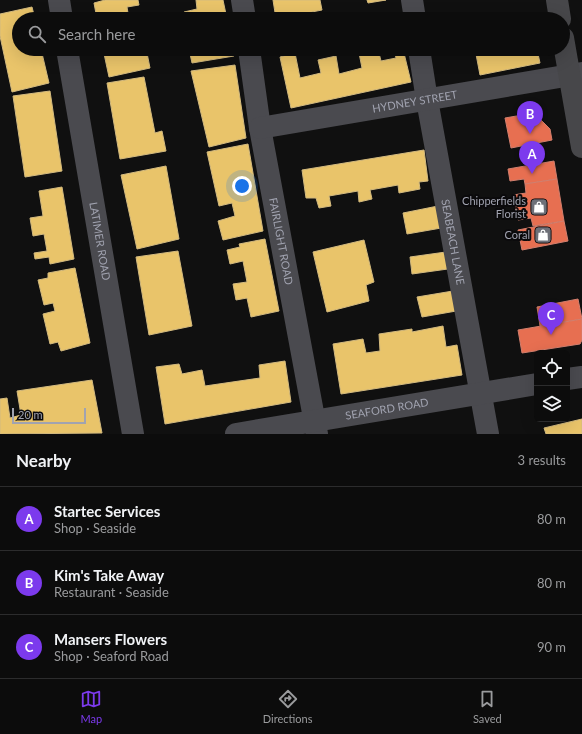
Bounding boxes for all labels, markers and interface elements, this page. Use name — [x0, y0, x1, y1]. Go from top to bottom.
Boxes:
search box — [12, 12, 570, 56]
icon: search — [26, 23, 48, 45]
text: Search here — [58, 25, 135, 43]
street label: HYDNEY STREET — [371, 87, 459, 115]
pin: B — [517, 101, 543, 134]
pin: A — [519, 141, 545, 174]
your location — [232, 176, 252, 196]
place label: Chipperfields Florist — [462, 194, 526, 220]
street label: FAIRLIGHT ROAD — [267, 196, 296, 286]
shop icon: Chipperfields Florist — [529, 197, 549, 217]
street label: SEABEACH LANE — [439, 198, 468, 286]
street label: LATIMER ROAD — [87, 201, 114, 281]
shop icon: Coral — [533, 225, 553, 245]
place label: Coral — [505, 228, 530, 241]
pin: C — [538, 302, 564, 335]
map controls — [534, 350, 570, 422]
button: locate — [534, 350, 570, 386]
button: layers — [534, 386, 570, 422]
street label: SEAFORD ROAD — [344, 395, 429, 422]
scale bar — [12, 406, 86, 425]
text: 20 m — [18, 408, 43, 421]
text: Nearby — [16, 450, 71, 471]
text: 3 results — [518, 452, 566, 468]
text: Startec Services — [54, 502, 160, 520]
text: A — [24, 511, 34, 527]
text: 80 m — [537, 511, 566, 527]
text: Shop · Seaside — [54, 520, 136, 536]
text: Kim's Take Away — [54, 566, 164, 584]
text: B — [25, 575, 33, 591]
text: 80 m — [537, 575, 566, 591]
text: Restaurant · Seaside — [54, 584, 169, 600]
text: Mansers Flowers — [54, 630, 167, 648]
text: C — [25, 639, 33, 655]
text: 90 m — [537, 639, 566, 655]
text: Shop · Seaford Road — [54, 648, 169, 664]
tab: Map — [80, 688, 102, 725]
tab: Directions — [263, 688, 312, 725]
tab: Saved — [473, 688, 502, 725]

